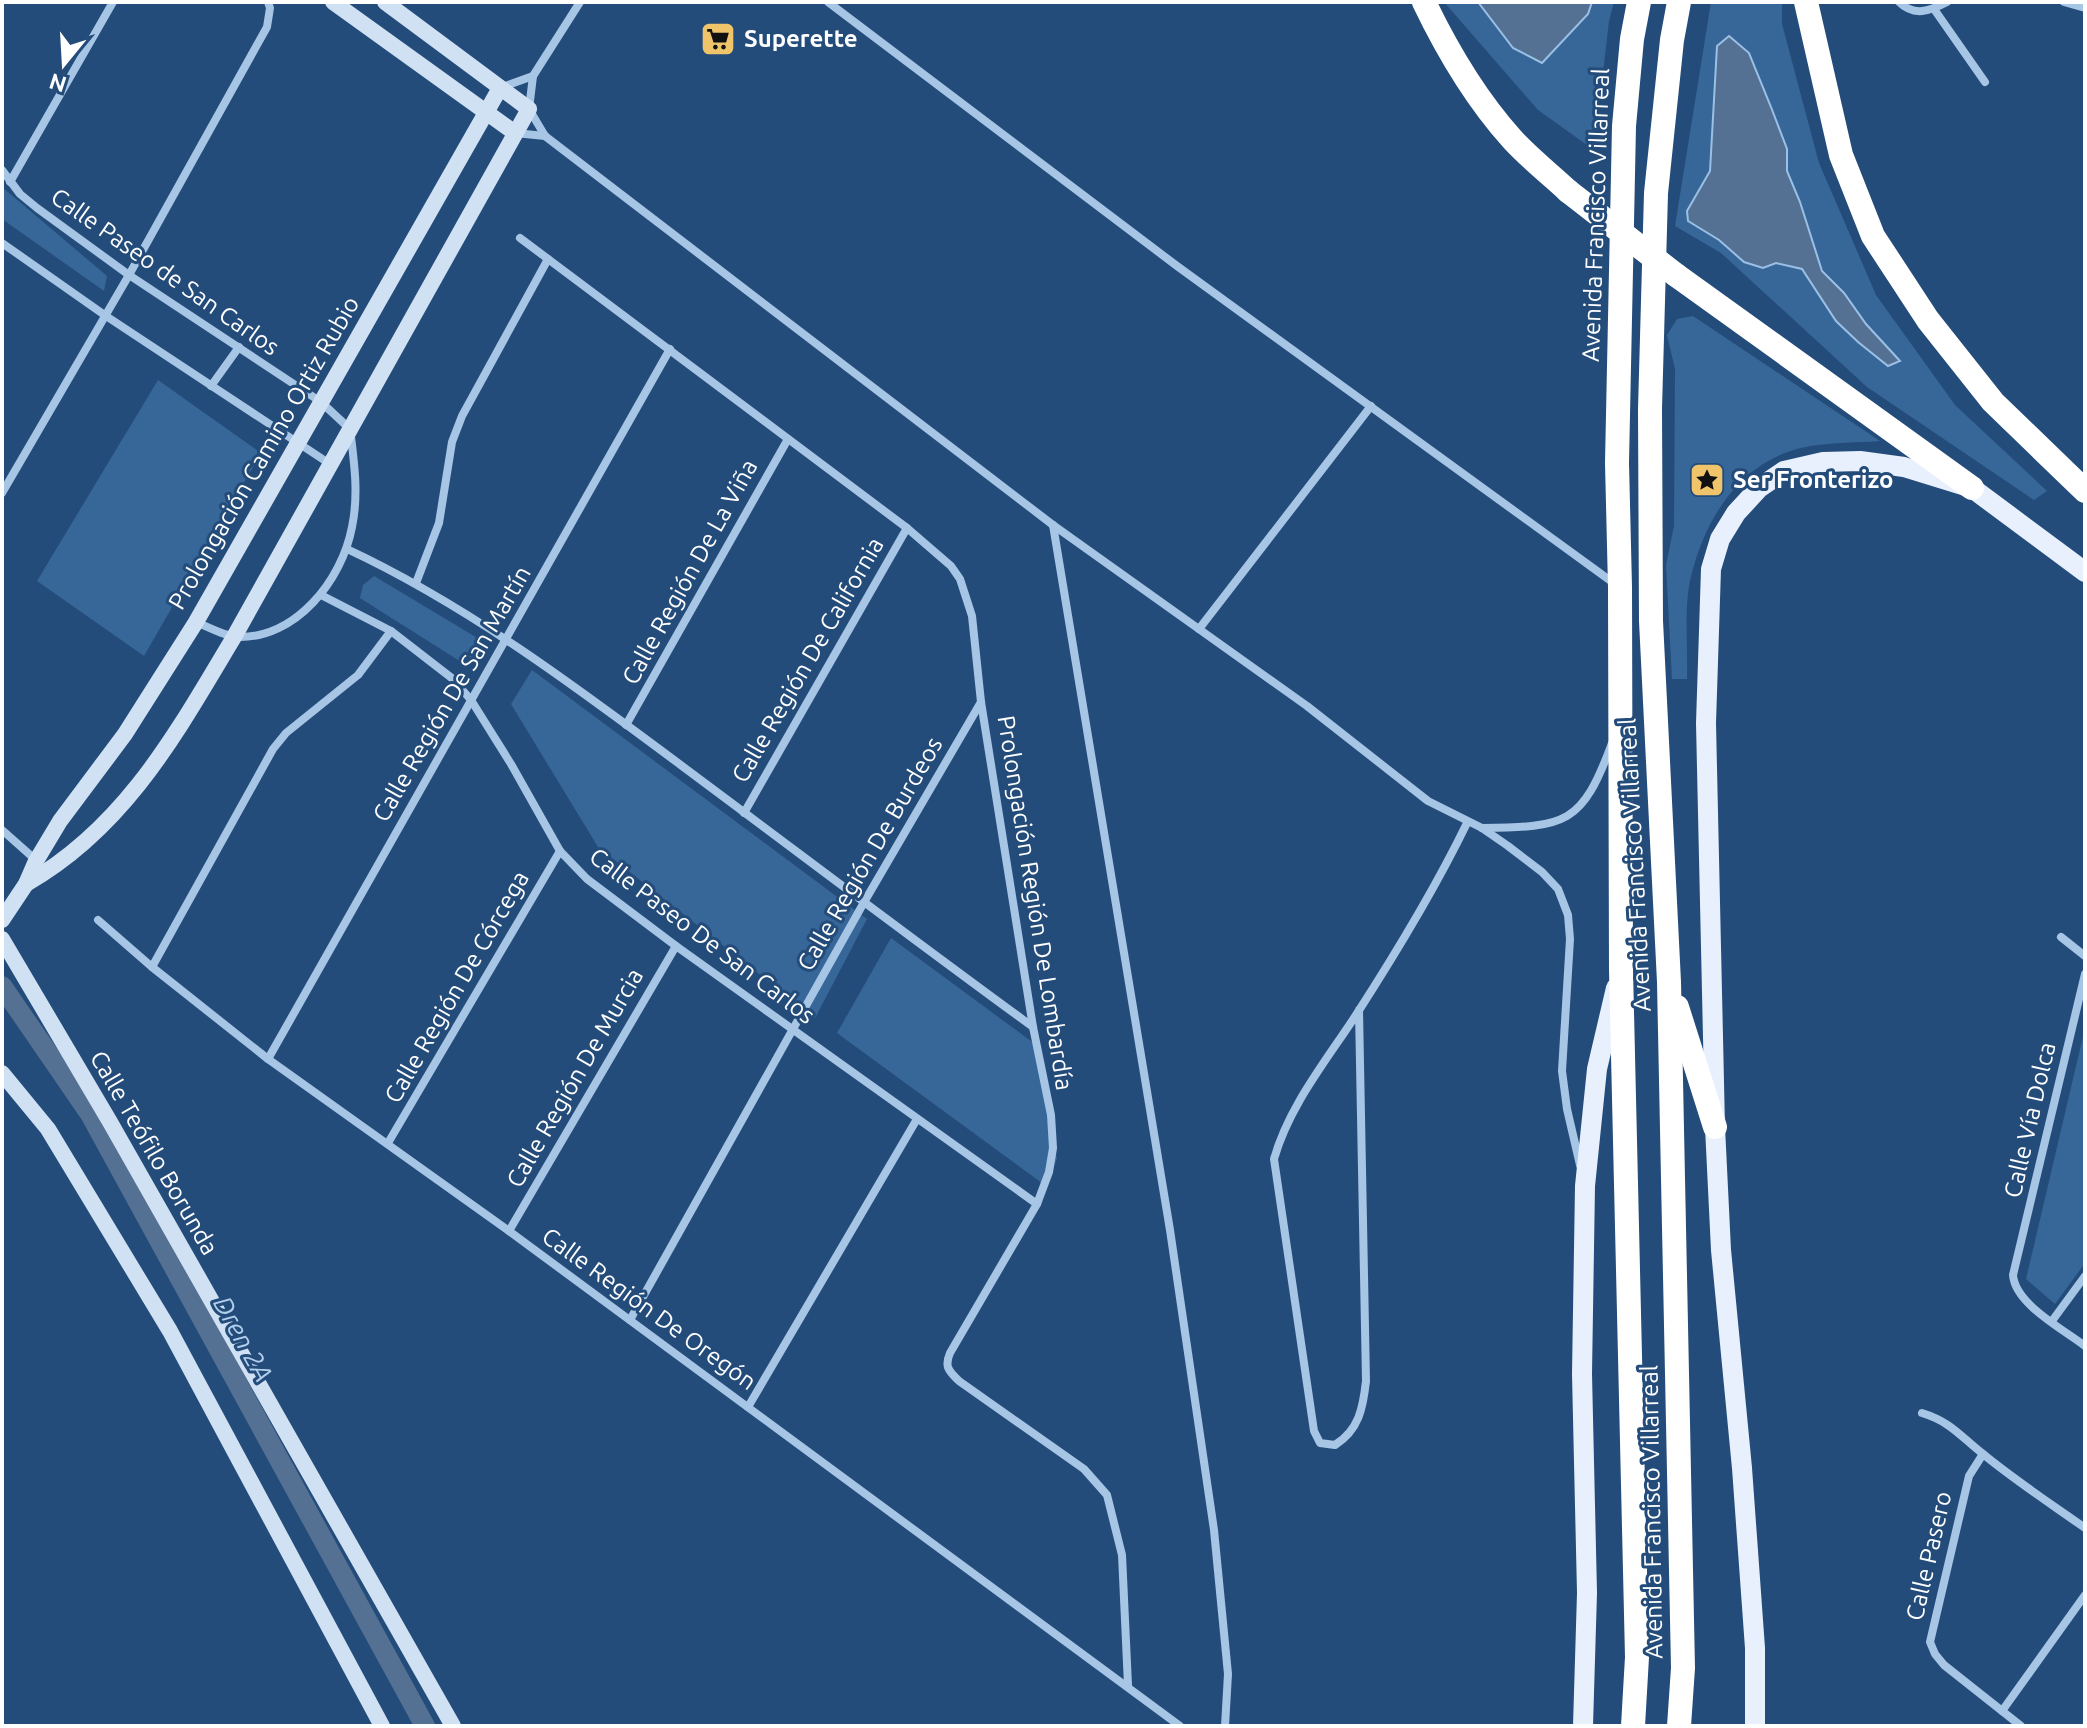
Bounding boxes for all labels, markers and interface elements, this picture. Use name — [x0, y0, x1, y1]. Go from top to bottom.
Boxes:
supermarket icon: Superette — [699, 20, 737, 58]
north arrow — [24, 24, 104, 104]
place label: Superette — [744, 25, 858, 52]
street label: Avenida Francisco Villarreal — [1577, 68, 1614, 362]
text: N — [46, 69, 69, 98]
street label: Calle Paseo de San Carlos — [46, 183, 284, 361]
street label: Prolongación Camino Ortiz Rubio — [163, 291, 364, 614]
street label: Calle Región De La Viña — [616, 455, 763, 689]
place icon: Ser Fronterizo — [1688, 461, 1726, 499]
place label: Ser Fronterizo — [1733, 466, 1893, 493]
street label: Calle Región De California — [726, 532, 889, 787]
street label: Calle Región De San Martín — [367, 561, 536, 826]
street label: Prolongación Región De Lombardía — [992, 714, 1078, 1092]
street label: Avenida Francisco Villarreal — [1613, 718, 1656, 1012]
street label: Calle Región De Burdeos — [792, 732, 947, 975]
street label: Calle Paseo De San Carlos — [584, 842, 820, 1029]
street label: Calle Región De Córcega — [379, 866, 534, 1108]
street label: Calle Región De Murcia — [501, 964, 648, 1192]
street label: Calle Vía Dolca — [1999, 1040, 2061, 1200]
street label: Calle Teófilo Borunda — [85, 1046, 224, 1259]
street label: Calle Región De Oregón — [537, 1222, 761, 1395]
water label: Dren 2A — [208, 1291, 279, 1387]
street label: Avenida Francisco Villarreal — [1635, 1365, 1668, 1659]
street label: Calle Pasero — [1901, 1489, 1956, 1623]

